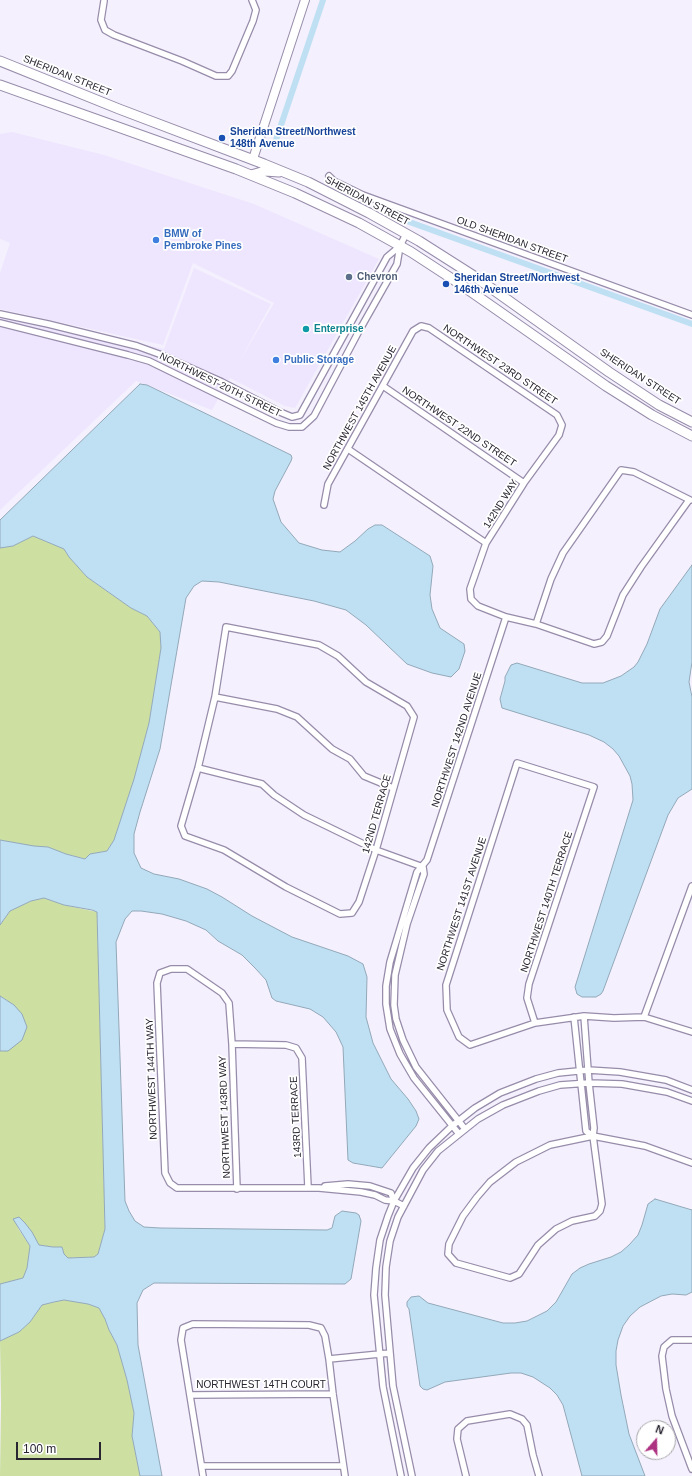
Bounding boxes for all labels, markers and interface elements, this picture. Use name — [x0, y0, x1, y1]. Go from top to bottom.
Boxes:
street label: SHERIDAN STREET — [21, 53, 113, 99]
place label: Sheridan Street/Northwest 148th Avenue — [230, 126, 356, 150]
marker: Sheridan Street/Northwest 148th Avenue — [217, 133, 227, 143]
street label: SHERIDAN STREET — [323, 174, 411, 228]
street label: OLD SHERIDAN STREET — [455, 214, 569, 266]
place label: BMW of Pembroke Pines — [164, 228, 242, 252]
marker: BMW of Pembroke Pines — [151, 235, 161, 245]
place label: Chevron — [357, 271, 398, 283]
marker: Chevron — [344, 272, 354, 282]
place label: Sheridan Street/Northwest 146th Avenue — [454, 272, 580, 296]
marker: Sheridan Street/Northwest 146th Avenue — [441, 279, 451, 289]
street label: NORTHWEST 23RD STREET — [441, 322, 559, 408]
place label: Enterprise — [314, 323, 363, 335]
marker: Enterprise — [301, 324, 311, 334]
street label: NORTHWEST 145TH AVENUE — [321, 344, 399, 472]
street label: SHERIDAN STREET — [597, 346, 683, 408]
street label: NORTHWEST 20TH STREET — [157, 350, 283, 420]
place label: Public Storage — [284, 354, 354, 366]
marker: Public Storage — [271, 355, 281, 365]
street label: NORTHWEST 22ND STREET — [400, 384, 518, 470]
street label: 142ND WAY — [481, 477, 521, 531]
street label: NORTHWEST 142ND AVENUE — [429, 671, 485, 809]
street label: 142ND TERRACE — [360, 773, 394, 855]
street label: NORTHWEST 140TH TERRACE — [518, 830, 576, 974]
street label: NORTHWEST 141ST AVENUE — [435, 836, 489, 972]
street label: NORTHWEST 144TH WAY — [144, 1018, 160, 1140]
street label: NORTHWEST 143RD WAY — [217, 1056, 233, 1178]
street label: 143RD TERRACE — [288, 1076, 304, 1158]
street label: NORTHWEST 14TH COURT — [196, 1379, 326, 1391]
north arrow — [636, 1420, 676, 1460]
text: N — [654, 1423, 666, 1437]
scale bar — [18, 1434, 103, 1460]
text: 100 m — [23, 1442, 56, 1456]

